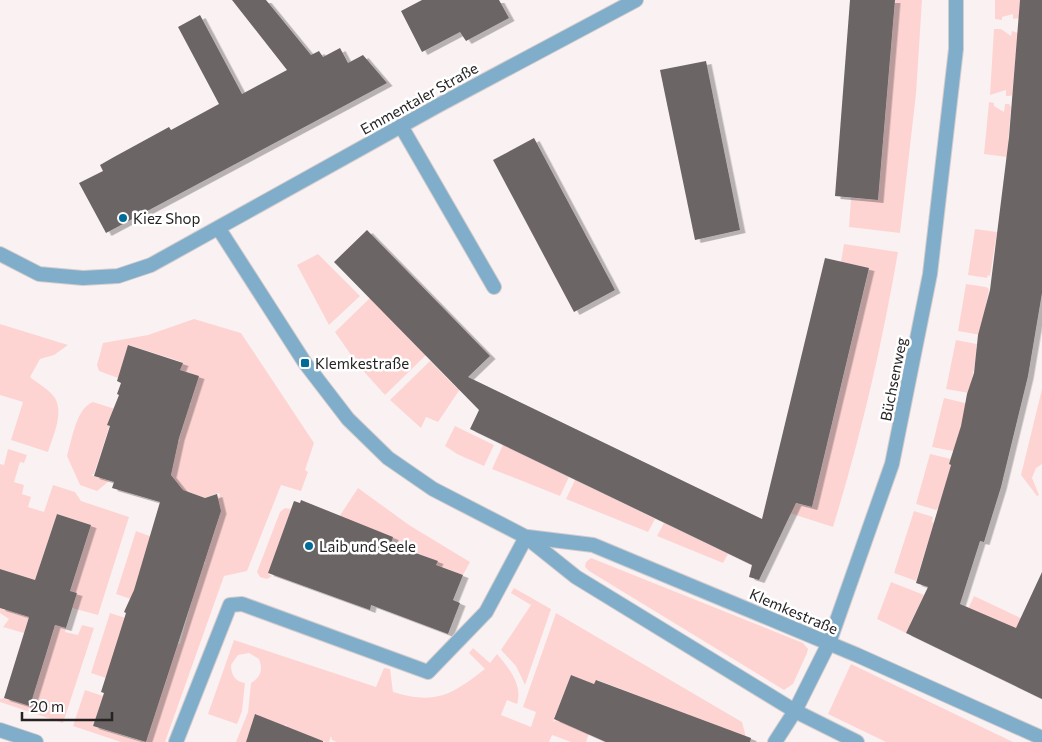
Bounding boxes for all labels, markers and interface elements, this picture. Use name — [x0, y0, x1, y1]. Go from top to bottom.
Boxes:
street label: Emmentaler Straße — [357, 58, 481, 138]
place label: Kiez Shop — [133, 209, 201, 227]
marker: Kiez Shop — [117, 212, 129, 224]
street label: Büchsenweg — [876, 336, 910, 422]
place label: Klemkestraße — [315, 354, 409, 372]
marker: Klemkestraße — [299, 357, 311, 369]
place label: Laib und Seele — [319, 537, 416, 555]
marker: Laib und Seele — [303, 540, 315, 552]
street label: Klemkestraße — [747, 584, 841, 638]
scale bar — [22, 690, 112, 722]
text: 20 m — [30, 697, 64, 715]

